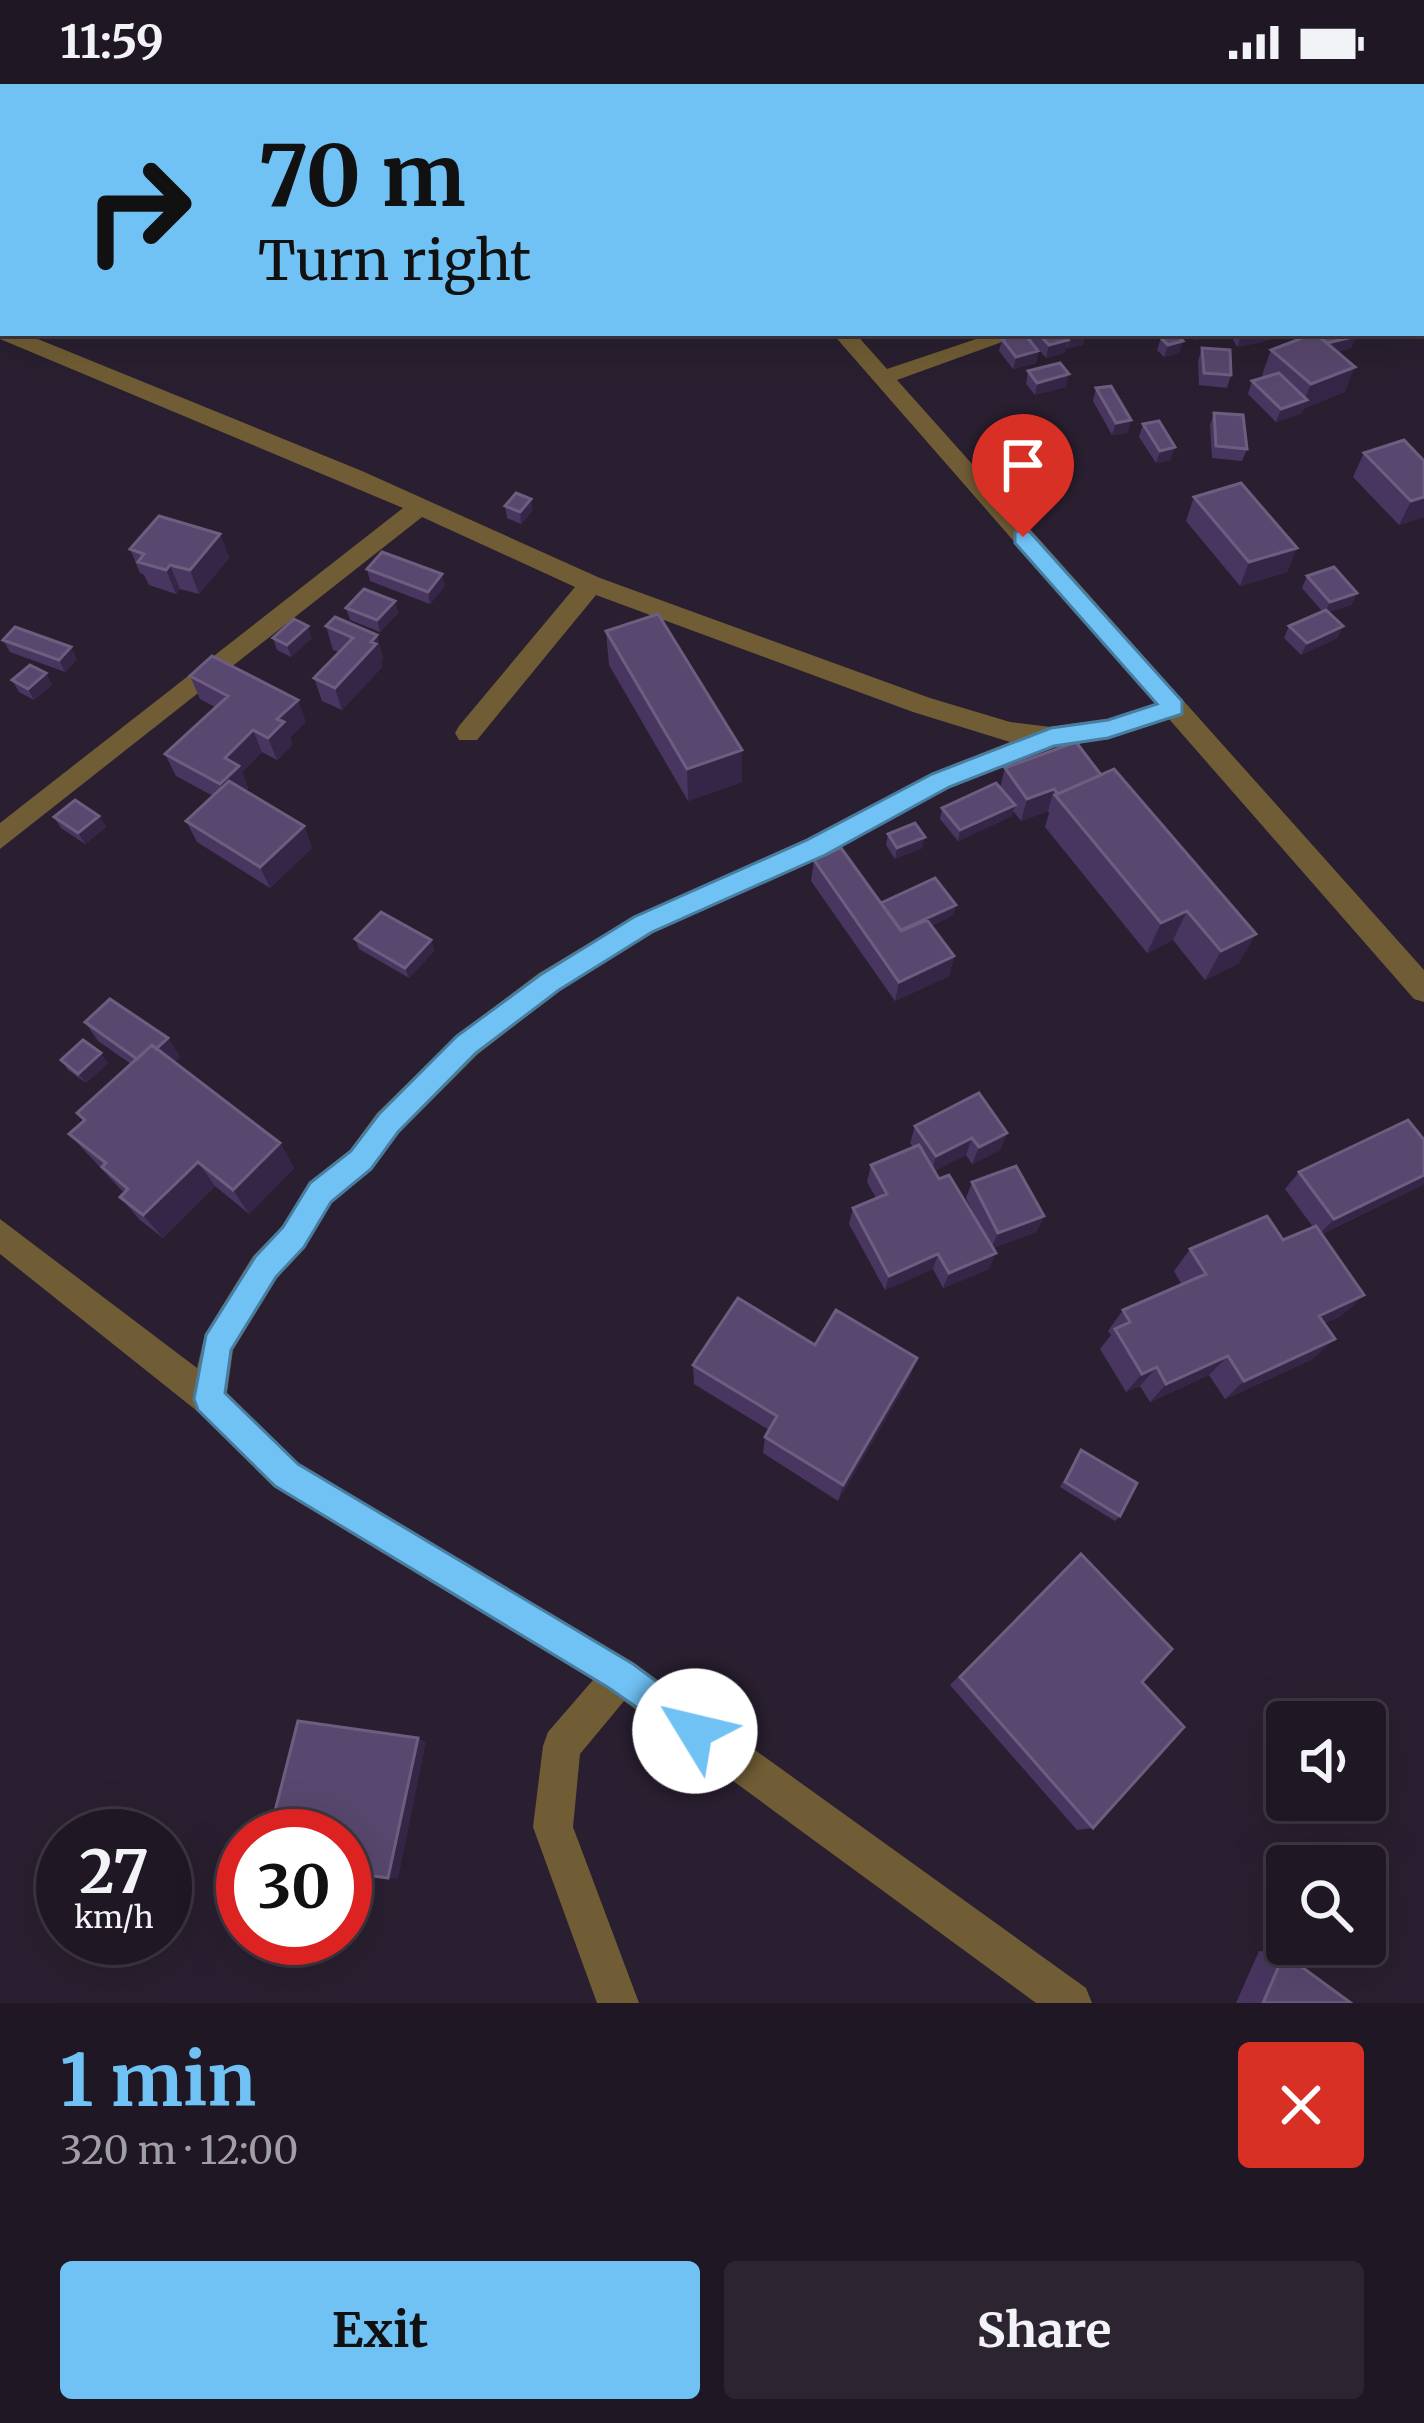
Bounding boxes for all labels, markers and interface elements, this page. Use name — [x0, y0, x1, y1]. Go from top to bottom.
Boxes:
text: 11:59 — [60, 14, 164, 70]
text: 70 m — [258, 123, 466, 229]
icon: right — [60, 132, 216, 288]
text: Turn right — [258, 227, 531, 295]
pin — [972, 414, 1074, 537]
icon: arrive — [990, 432, 1056, 498]
position arrow — [632, 1668, 758, 1794]
map controls — [1266, 1701, 1386, 1965]
button: sound — [1266, 1701, 1386, 1821]
speed limit sign: 30 — [216, 1809, 372, 1965]
text: 27 — [79, 1834, 149, 1909]
button: search — [1266, 1845, 1386, 1965]
text: km/h — [74, 1898, 154, 1936]
text: 1 min — [60, 2035, 256, 2126]
button: close — [1238, 2042, 1364, 2168]
text: 320 m · 12:00 — [60, 2126, 299, 2175]
button: Exit — [60, 2261, 700, 2399]
button: Share — [724, 2261, 1364, 2399]

